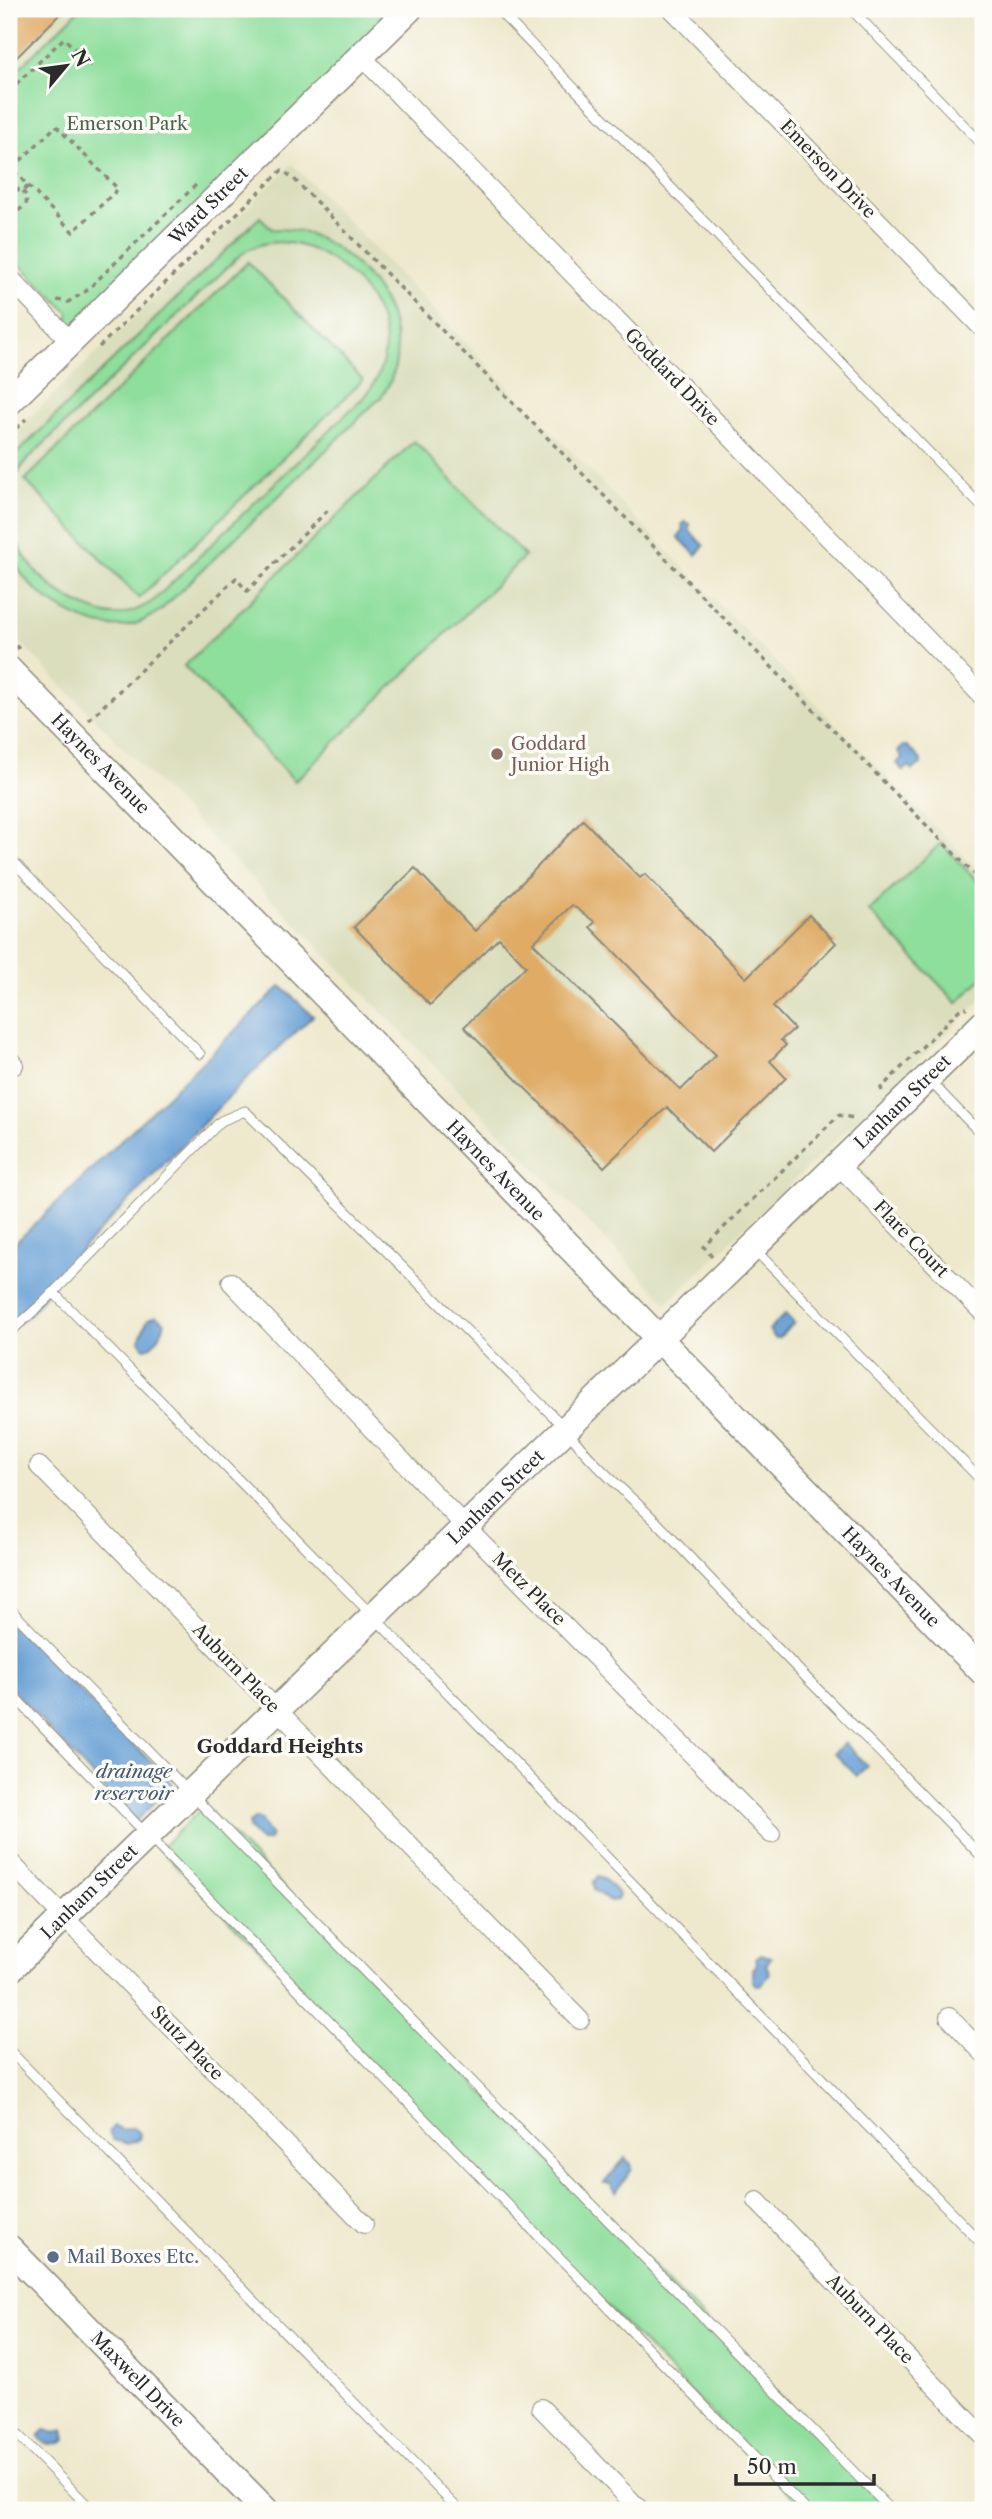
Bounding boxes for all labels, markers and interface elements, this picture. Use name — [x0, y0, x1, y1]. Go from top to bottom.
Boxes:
north arrow — [32, 32, 102, 102]
text: N — [66, 45, 94, 71]
park label: Emerson Park — [67, 113, 189, 135]
street label: Emerson Drive — [775, 115, 881, 223]
street label: Ward Street — [164, 162, 253, 250]
street label: Goddard Drive — [620, 324, 724, 430]
street label: Haynes Avenue — [47, 709, 154, 819]
place label: Goddard Junior High — [508, 733, 610, 776]
marker: Goddard Junior High — [489, 746, 505, 762]
street label: Lanham Street — [850, 1050, 956, 1154]
street label: Haynes Avenue — [442, 1116, 549, 1225]
street label: Flare Court — [869, 1196, 954, 1283]
street label: Lanham Street — [443, 1445, 549, 1549]
street label: Haynes Avenue — [837, 1522, 945, 1632]
street label: Metz Place — [488, 1548, 570, 1630]
street label: Auburn Place — [187, 1618, 284, 1717]
district label: Goddard Heights — [197, 1735, 363, 1758]
water label: drainage reservoir — [94, 1760, 174, 1805]
street label: Lanham Street — [36, 1840, 143, 1944]
street label: Stutz Place — [146, 2001, 228, 2085]
place label: Mail Boxes Etc. — [67, 2246, 199, 2268]
marker: Mail Boxes Etc. — [45, 2249, 61, 2265]
street label: Auburn Place — [821, 2269, 918, 2368]
street label: Maxwell Drive — [86, 2327, 189, 2432]
scale bar — [736, 2442, 875, 2486]
text: 50 m — [747, 2454, 797, 2479]

